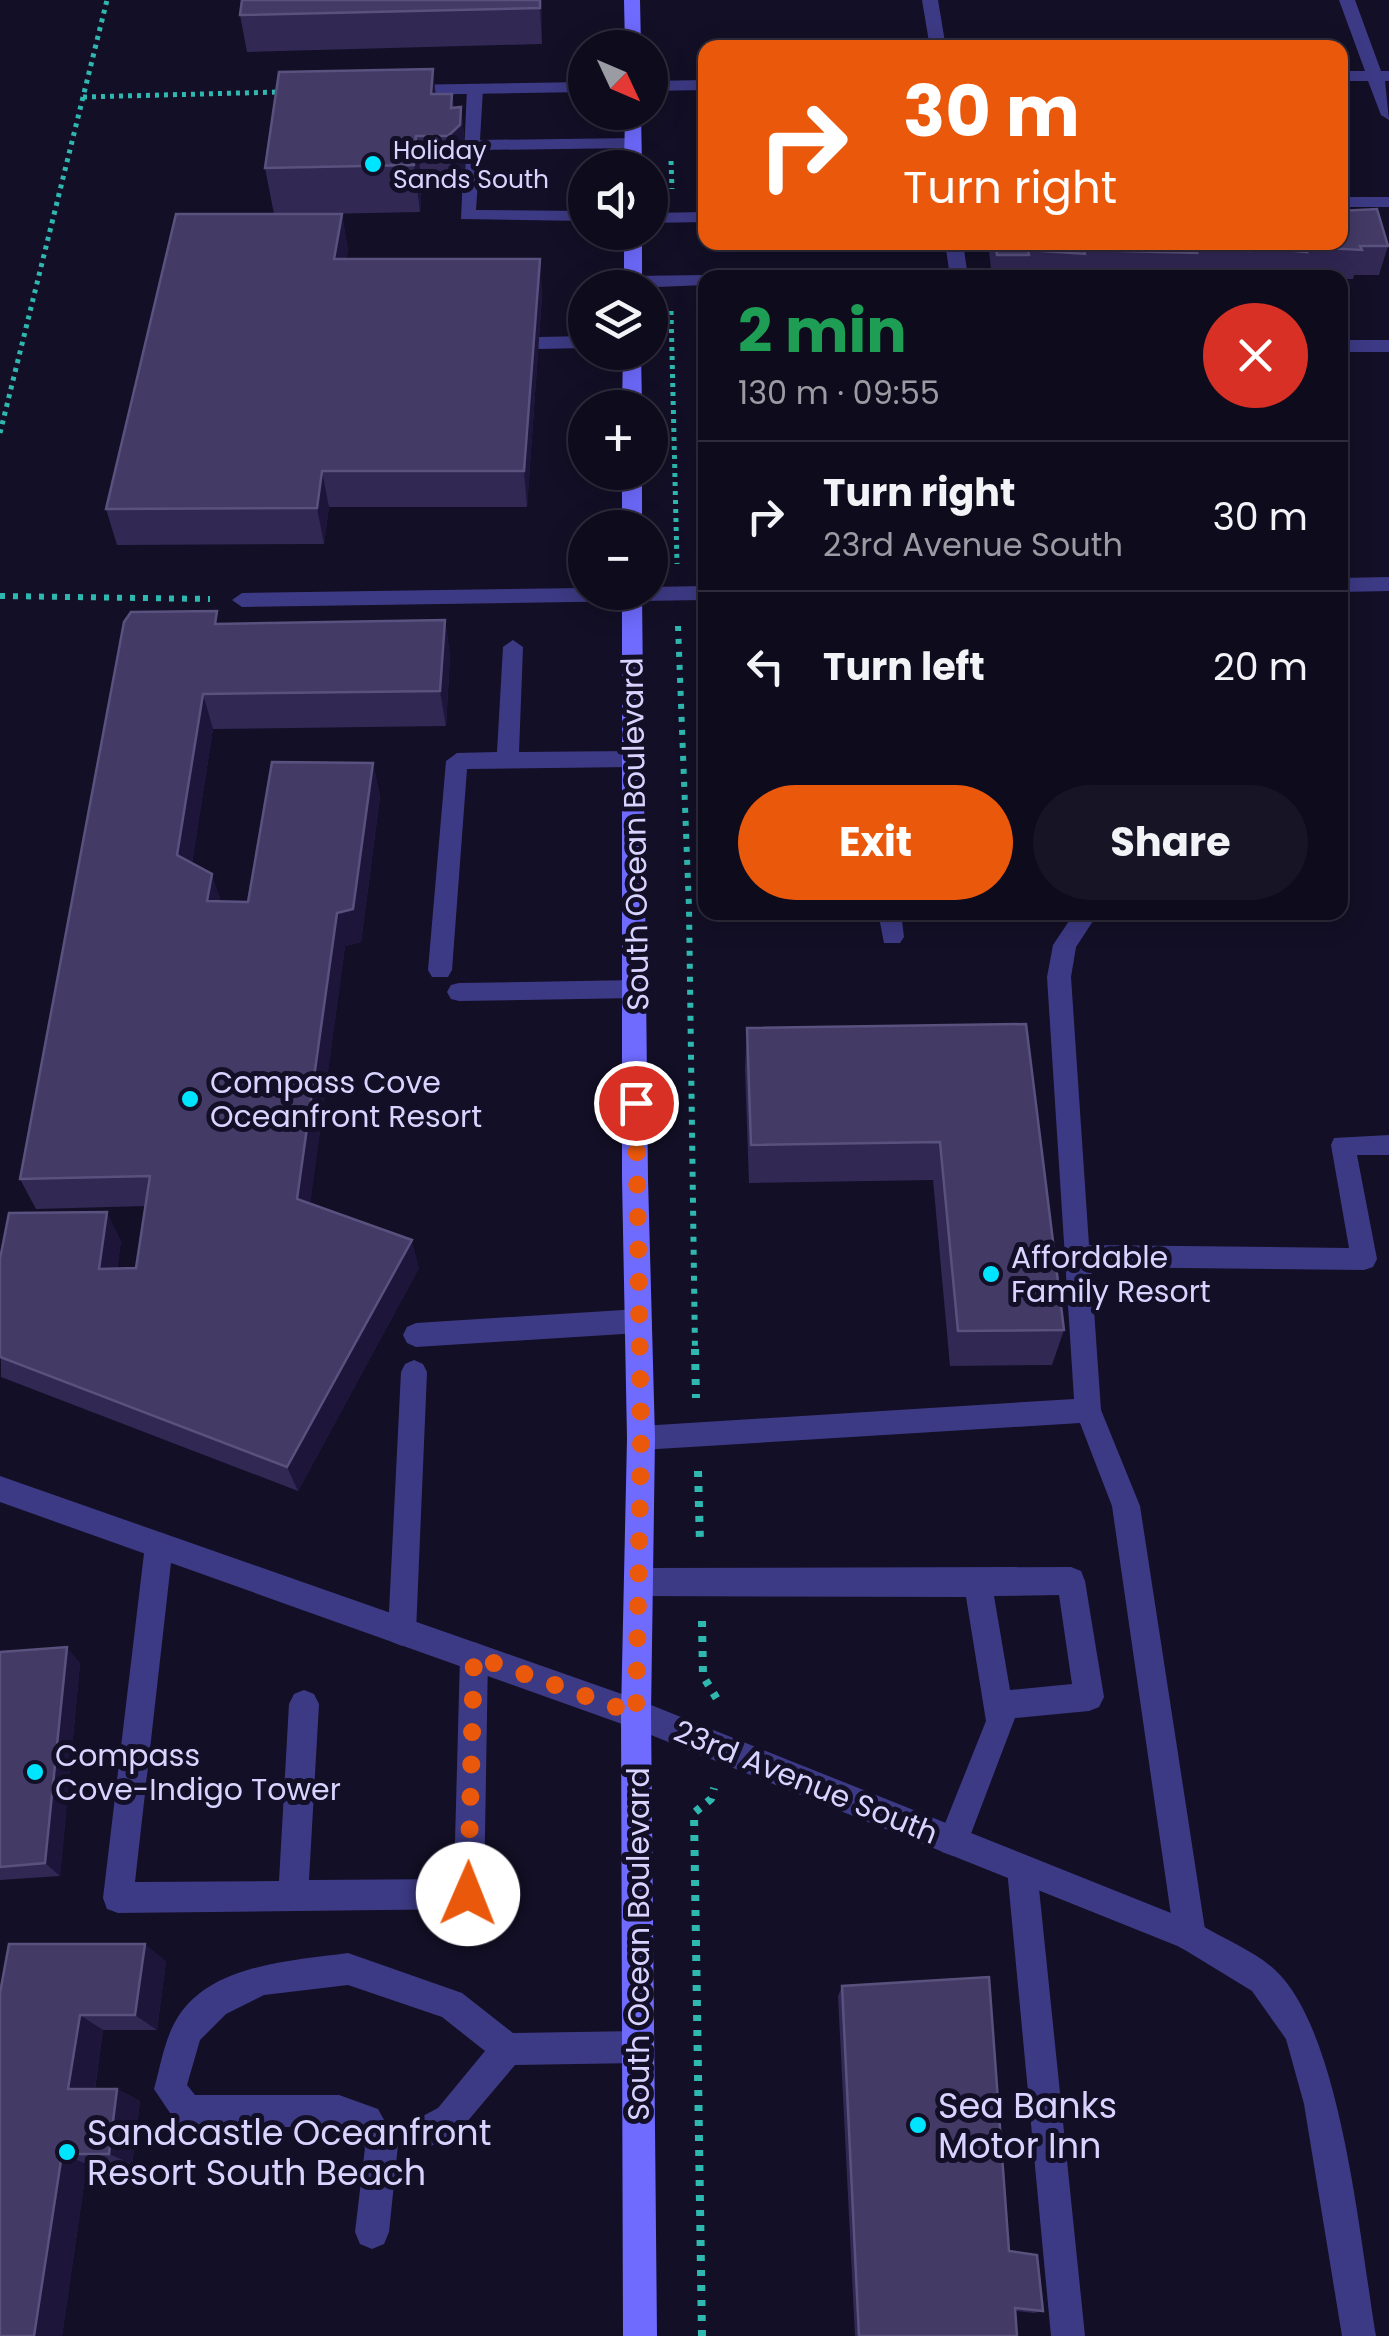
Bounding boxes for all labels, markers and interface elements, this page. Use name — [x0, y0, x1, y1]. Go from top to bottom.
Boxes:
north arrow — [568, 30, 668, 130]
map controls — [568, 30, 668, 610]
text: 30 m — [903, 62, 1080, 161]
icon: right — [738, 80, 868, 210]
place label: Holiday Sands South — [393, 133, 549, 197]
button: sound — [568, 150, 668, 250]
marker: Holiday Sands South — [362, 153, 384, 175]
text: Turn right — [903, 156, 1117, 219]
button: layers — [568, 270, 668, 370]
text: 2 min — [738, 289, 907, 373]
button: close — [1203, 303, 1308, 408]
text: 130 m · 09:55 — [738, 370, 940, 415]
button: + — [568, 390, 668, 490]
text: Turn right — [823, 466, 1015, 519]
icon: right — [738, 489, 793, 544]
text: 30 m — [1212, 490, 1308, 543]
button: − — [568, 510, 668, 610]
text: 23rd Avenue South — [823, 522, 1123, 567]
icon: left — [738, 639, 793, 694]
text: Turn left — [823, 640, 985, 693]
text: 20 m — [1213, 640, 1308, 693]
street label: South Ocean Boulevard — [610, 657, 660, 1011]
button: Exit — [738, 785, 1013, 900]
button: Share — [1033, 785, 1308, 900]
place label: Compass Cove Oceanfront Resort — [210, 1061, 482, 1138]
pin — [594, 1061, 679, 1146]
icon: arrive — [609, 1076, 664, 1131]
marker: Compass Cove Oceanfront Resort — [179, 1088, 201, 1110]
place label: Affordable Family Resort — [1011, 1236, 1211, 1313]
marker: Affordable Family Resort — [980, 1263, 1002, 1285]
street label: 23rd Avenue South — [668, 1709, 944, 1855]
place label: Compass Cove-Indigo Tower — [55, 1734, 341, 1811]
marker: Compass Cove-Indigo Tower — [24, 1761, 46, 1783]
street label: South Ocean Boulevard — [617, 1767, 660, 2121]
position arrow — [416, 1842, 520, 1946]
place label: Sea Banks Motor Inn — [938, 2081, 1117, 2170]
place label: Sandcastle Oceanfront Resort South Beach — [87, 2108, 491, 2197]
marker: Sea Banks Motor Inn — [907, 2114, 929, 2136]
marker: Sandcastle Oceanfront Resort South Beach — [56, 2141, 78, 2163]

